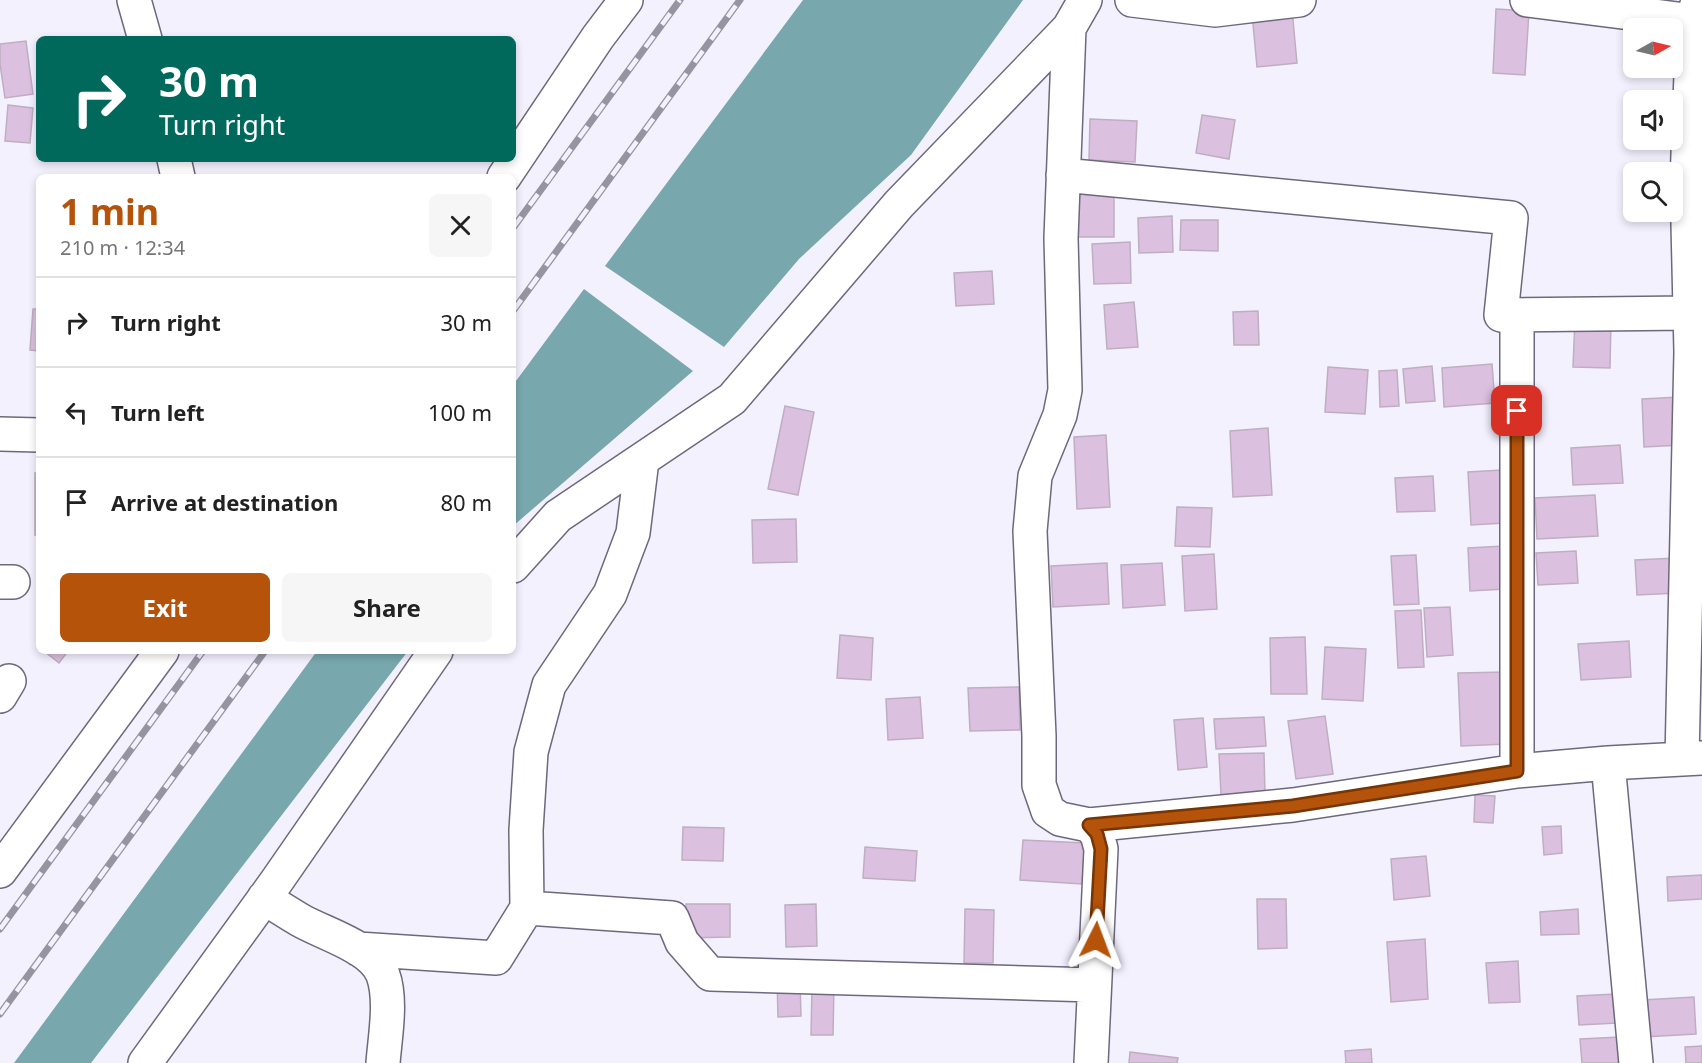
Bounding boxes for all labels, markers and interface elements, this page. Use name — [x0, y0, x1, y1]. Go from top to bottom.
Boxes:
north arrow — [1623, 18, 1683, 78]
map controls — [1623, 18, 1683, 222]
text: 30 m — [159, 52, 259, 109]
icon: right — [60, 60, 138, 138]
button: sound — [1623, 90, 1683, 150]
text: Turn right — [159, 106, 285, 143]
button: search — [1623, 162, 1683, 222]
text: 1 min — [60, 187, 159, 236]
button: close — [429, 194, 492, 257]
text: 210 m · 12:34 — [60, 234, 185, 261]
icon: right — [60, 306, 93, 339]
text: Turn right — [111, 307, 221, 337]
text: 30 m — [441, 307, 492, 337]
pin — [1491, 385, 1542, 436]
icon: arrive — [1500, 394, 1533, 427]
icon: left — [60, 396, 93, 429]
text: Turn left — [111, 397, 205, 427]
text: 100 m — [428, 397, 492, 427]
icon: arrive — [60, 486, 93, 519]
text: Arrive at destination — [111, 487, 338, 517]
text: 80 m — [441, 487, 492, 517]
button: Exit — [60, 573, 270, 642]
button: Share — [282, 573, 492, 642]
position arrow — [1064, 908, 1128, 972]

